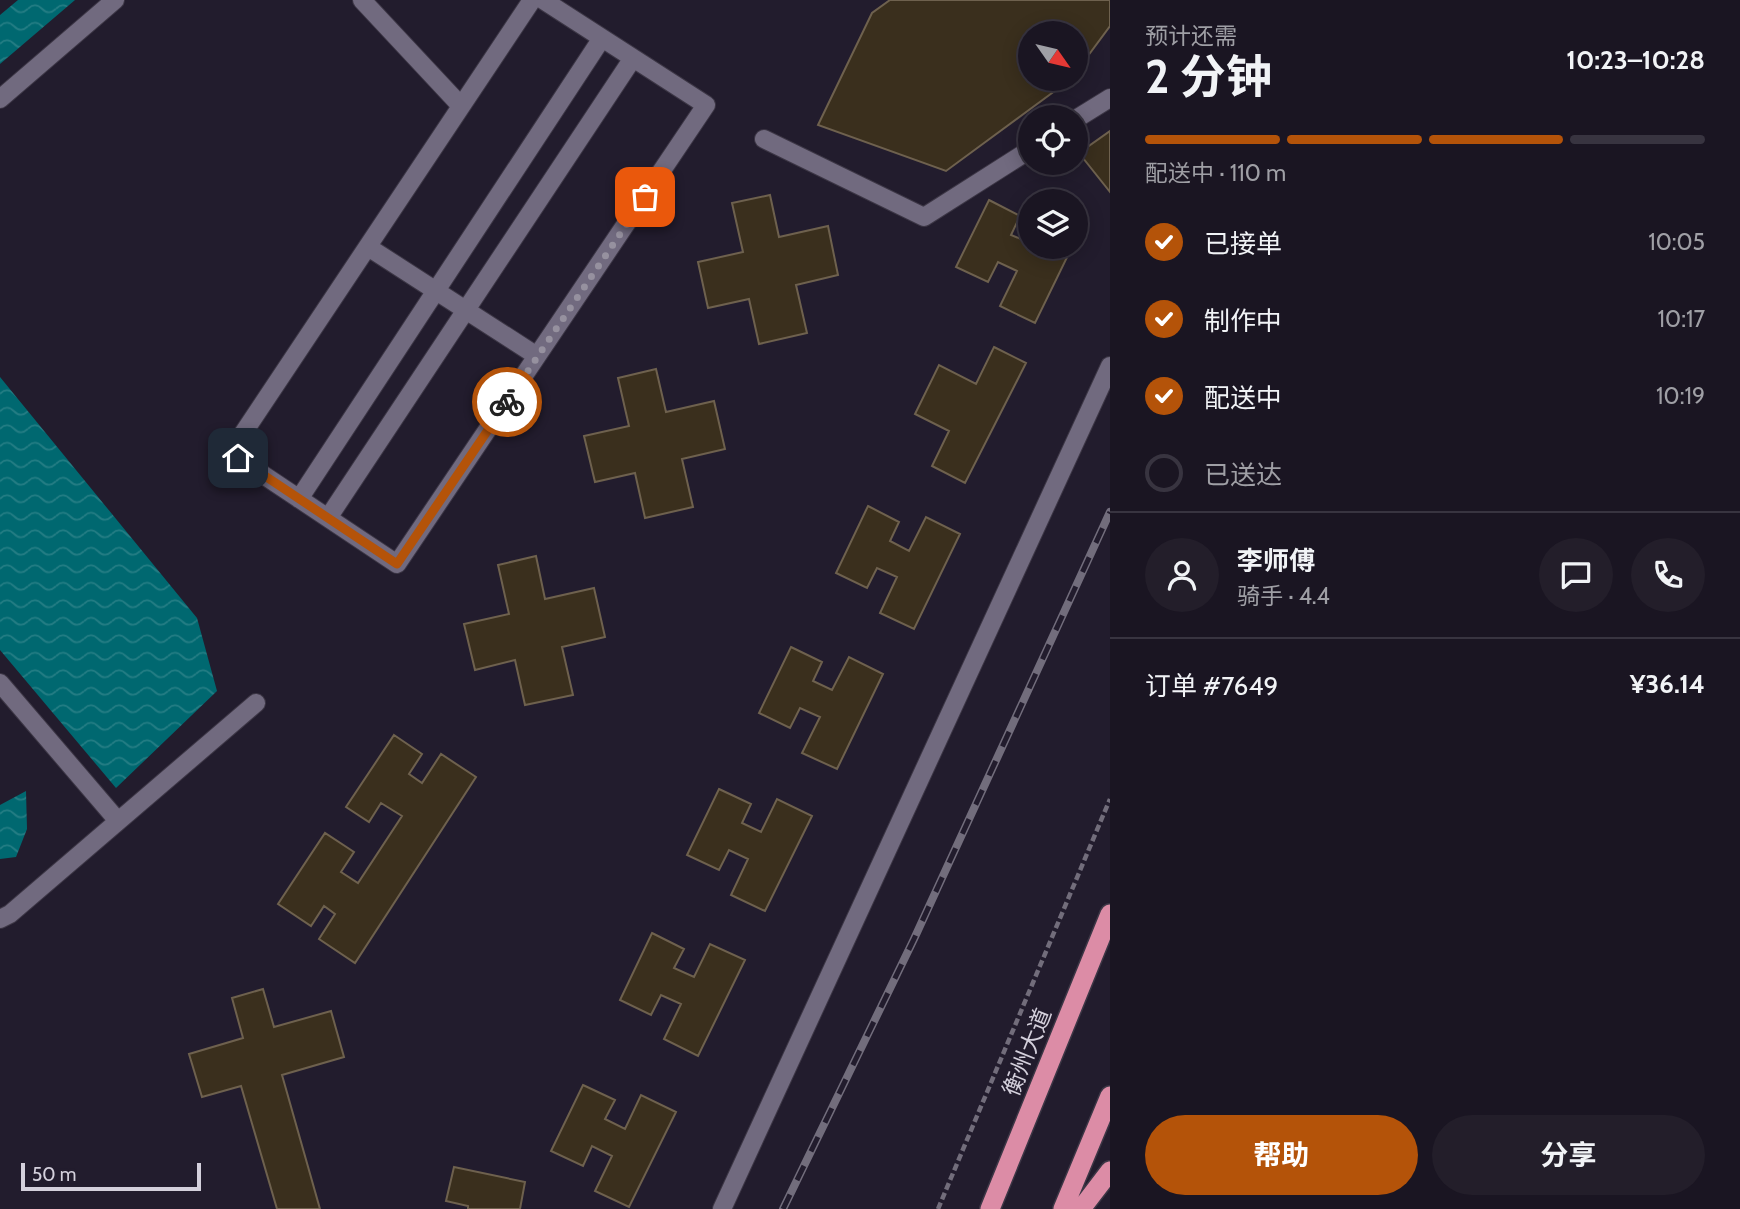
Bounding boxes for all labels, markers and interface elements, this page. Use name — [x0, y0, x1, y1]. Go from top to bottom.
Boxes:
north arrow — [1018, 21, 1088, 91]
map controls — [1018, 21, 1088, 259]
text: 预计还需 — [1145, 22, 1237, 50]
text: 10:23–10:28 — [1566, 44, 1705, 76]
text: 2 分钟 — [1145, 49, 1272, 105]
button: locate — [1018, 105, 1088, 175]
text: 配送中 · 110 m — [1145, 159, 1286, 187]
pin — [615, 167, 675, 227]
icon: bag — [626, 178, 664, 216]
button: layers — [1018, 189, 1088, 259]
icon: check — [1145, 223, 1183, 261]
text: 已接单 — [1204, 228, 1282, 260]
text: 10:05 — [1648, 228, 1705, 256]
icon: check — [1145, 300, 1183, 338]
text: 制作中 — [1204, 305, 1282, 337]
text: 10:17 — [1658, 305, 1705, 333]
courier — [472, 367, 542, 437]
icon: check — [1145, 377, 1183, 415]
text: 配送中 — [1204, 382, 1282, 414]
text: 10:19 — [1656, 382, 1705, 410]
icon: bike — [488, 383, 526, 421]
pin — [208, 428, 268, 488]
icon: home — [219, 439, 257, 477]
text: 已送达 — [1204, 459, 1282, 491]
button: person — [1145, 538, 1219, 612]
button: chat — [1539, 538, 1613, 612]
button: phone — [1631, 538, 1705, 612]
text: 李师傅 — [1237, 545, 1315, 577]
text: 骑手 · 4.4 — [1237, 582, 1330, 610]
text: ¥36.14 — [1630, 668, 1705, 700]
text: 订单 #7649 — [1145, 670, 1278, 702]
street label: 衡州大道 — [997, 1004, 1057, 1100]
button: 帮助 — [1145, 1115, 1418, 1195]
button: 分享 — [1432, 1115, 1705, 1195]
scale bar — [21, 1160, 201, 1192]
text: 50 m — [32, 1163, 76, 1186]

